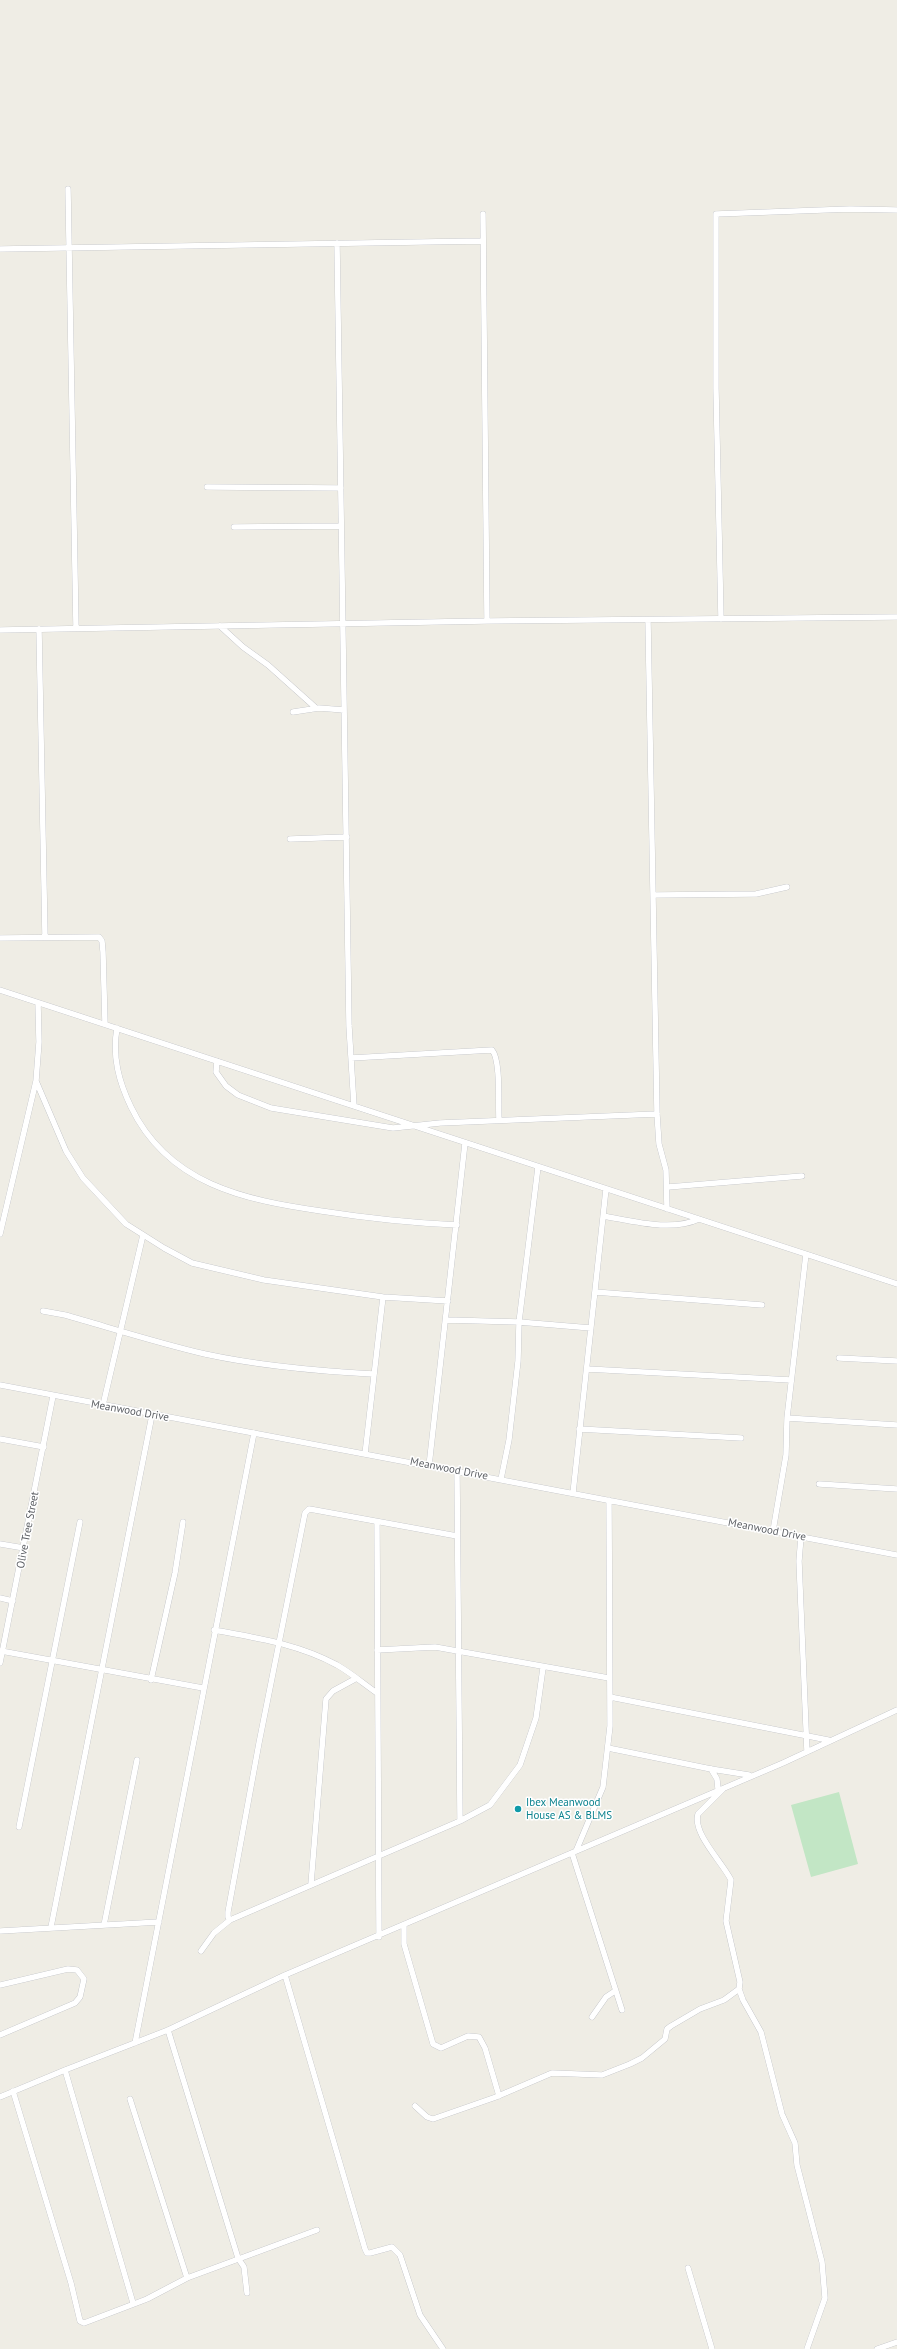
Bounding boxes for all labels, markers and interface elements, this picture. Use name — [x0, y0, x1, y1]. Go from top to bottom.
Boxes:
street label: Meanwood Drive — [90, 1398, 170, 1424]
street label: Meanwood Drive — [409, 1455, 489, 1483]
street label: Olive Tree Street — [14, 1490, 42, 1570]
street label: Meanwood Drive — [727, 1516, 807, 1544]
place label: Ibex Meanwood House AS & BLMS — [526, 1796, 612, 1822]
marker: Ibex Meanwood House AS & BLMS — [513, 1804, 523, 1814]

